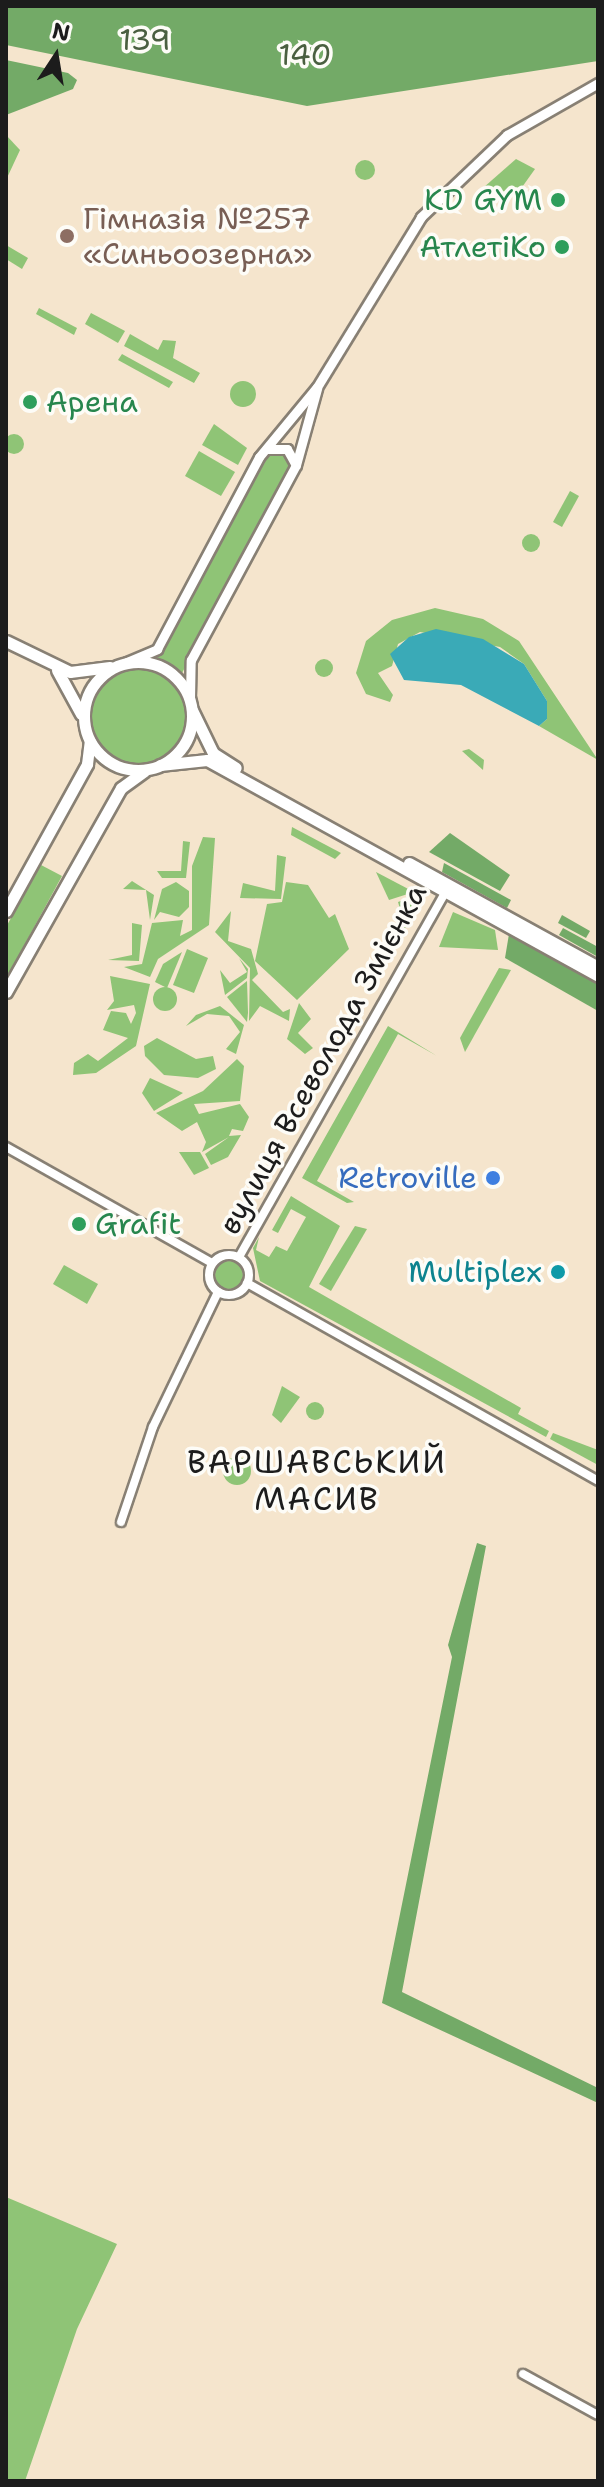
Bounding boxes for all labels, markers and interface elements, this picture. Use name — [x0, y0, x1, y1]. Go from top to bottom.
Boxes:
north arrow — [16, 16, 96, 96]
text: N — [50, 16, 73, 48]
park label: 139 — [119, 22, 171, 58]
park label: 140 — [279, 37, 331, 73]
place label: KD GYM — [424, 182, 542, 218]
marker: KD GYM — [549, 191, 567, 209]
place label: Гімназія №257 «Синьоозерна» — [83, 201, 312, 272]
marker: Гімназія №257 «Синьоозерна» — [58, 227, 76, 245]
place label: АтлетіКо — [420, 229, 546, 265]
marker: АтлетіКо — [553, 238, 571, 256]
place label: Арена — [46, 384, 138, 420]
marker: Арена — [21, 393, 39, 411]
street label: вулиця Всеволода Змієнка — [212, 878, 434, 1240]
place label: Retroville — [338, 1160, 477, 1196]
marker: Retroville — [484, 1169, 502, 1187]
place label: Grafit — [95, 1206, 181, 1242]
marker: Grafit — [70, 1215, 88, 1233]
place label: Multiplex — [408, 1254, 542, 1290]
marker: Multiplex — [549, 1263, 567, 1281]
district label: ВАРШАВСЬКИЙ МАСИВ — [187, 1444, 447, 1519]

